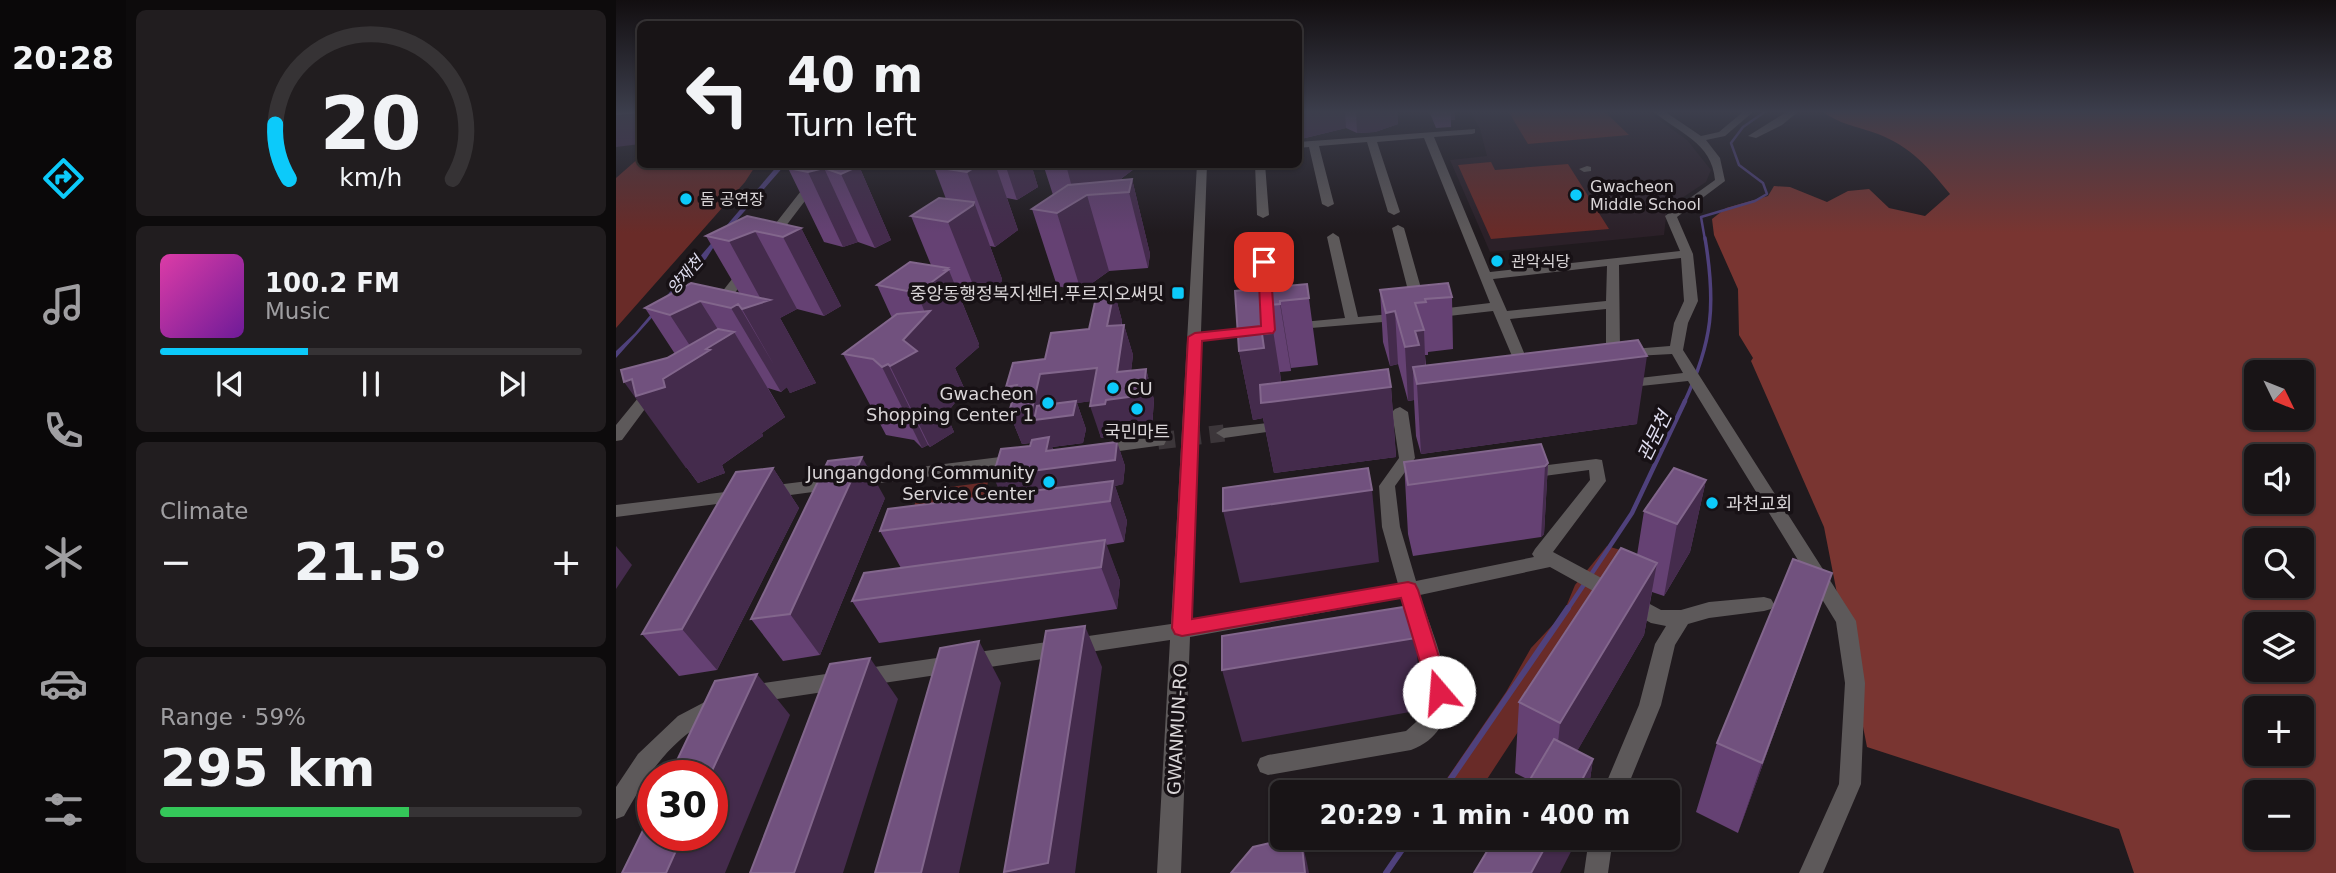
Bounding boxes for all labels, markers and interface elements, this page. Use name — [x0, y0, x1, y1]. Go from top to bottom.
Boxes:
text: 20:28 — [12, 39, 114, 77]
text: 40 m — [787, 47, 923, 104]
icon: left — [672, 49, 763, 140]
text: 20 — [320, 81, 422, 166]
text: Turn left — [787, 106, 917, 144]
icon: directions — [39, 154, 88, 203]
text: km/h — [339, 163, 403, 192]
place label: Gwacheon Middle School — [1590, 177, 1701, 214]
marker: Gwacheon Middle School — [1568, 187, 1584, 203]
place label: 돔 공연장 — [700, 190, 764, 209]
marker: 돔 공연장 — [678, 191, 694, 207]
pin — [1234, 232, 1294, 292]
icon: arrive — [1245, 243, 1283, 281]
water label: 양재천 — [663, 250, 708, 298]
place label: 관악식당 — [1511, 252, 1570, 271]
marker: 관악식당 — [1489, 253, 1505, 269]
text: 100.2 FM — [265, 268, 400, 298]
icon: music — [39, 280, 88, 329]
place label: 중앙동행정복지센터.푸르지오써밋 — [910, 283, 1164, 304]
marker: 중앙동행정복지센터.푸르지오써밋 — [1170, 285, 1186, 301]
text: Music — [265, 298, 330, 324]
north arrow — [2244, 360, 2314, 430]
map controls — [2244, 360, 2314, 850]
icon: previous — [211, 365, 249, 403]
icon: pause — [352, 365, 390, 403]
icon: next — [493, 365, 531, 403]
place label: CU — [1127, 378, 1153, 399]
marker: CU — [1105, 380, 1121, 396]
place label: Gwacheon Shopping Center 1 — [866, 383, 1034, 425]
marker: Gwacheon Shopping Center 1 — [1040, 395, 1056, 411]
marker: 국민마트 — [1129, 401, 1145, 417]
icon: phone — [39, 406, 88, 455]
water label: 관문천 — [1633, 406, 1676, 464]
place label: 국민마트 — [1104, 421, 1170, 442]
button: sound — [2244, 444, 2314, 514]
place label: Jungangdong Community Service Center — [805, 462, 1036, 504]
marker: Jungangdong Community Service Center — [1041, 474, 1057, 490]
place label: 과천교회 — [1726, 493, 1792, 514]
marker: 과천교회 — [1704, 495, 1720, 511]
text: Climate — [160, 498, 249, 524]
button: search — [2244, 528, 2314, 598]
text: 21.5° — [294, 532, 448, 592]
icon: climate — [39, 533, 88, 582]
text: − — [160, 540, 192, 584]
text: + — [550, 540, 582, 584]
button: layers — [2244, 612, 2314, 682]
position arrow — [1402, 655, 1476, 729]
icon: car — [39, 659, 88, 708]
street label: GWANMUN-RO — [1163, 663, 1191, 795]
button: + — [2244, 696, 2314, 766]
text: Range · 59% — [160, 704, 306, 730]
text: 295 km — [160, 738, 375, 798]
speed limit sign: 30 — [637, 760, 728, 851]
button: − — [2244, 780, 2314, 850]
icon: filters — [39, 785, 88, 834]
text: 20:29 · 1 min · 400 m — [1320, 800, 1630, 830]

